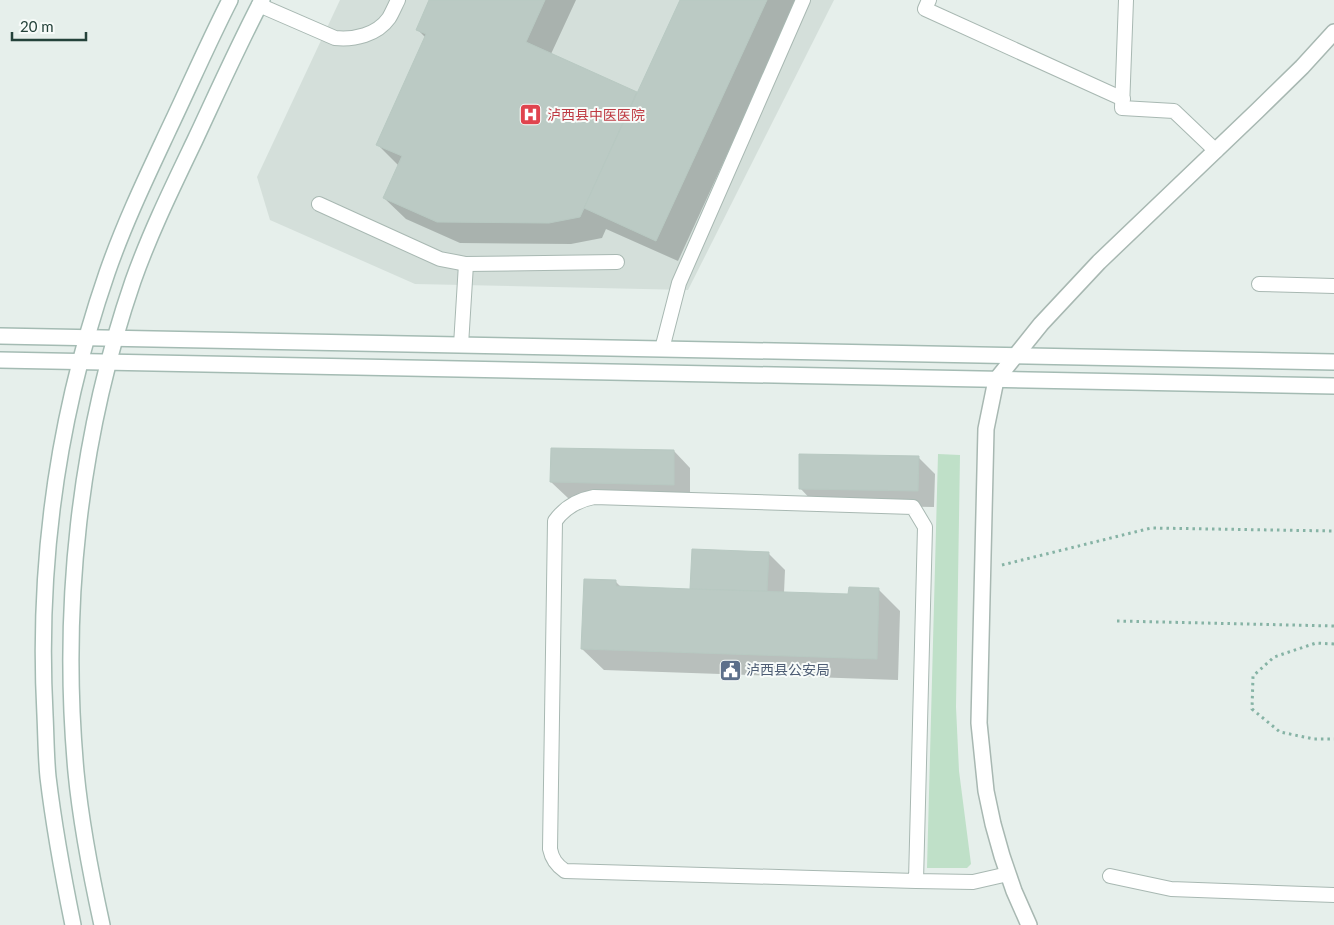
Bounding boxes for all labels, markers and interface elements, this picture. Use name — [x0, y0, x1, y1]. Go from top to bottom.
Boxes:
scale bar — [12, 10, 86, 42]
text: 20 m — [20, 17, 54, 35]
hospital icon: 泸西县中医医院 — [519, 103, 543, 127]
place label: 泸西县中医医院 — [547, 106, 645, 123]
public building icon: 泸西县公安局 — [718, 658, 742, 682]
place label: 泸西县公安局 — [746, 661, 830, 678]

